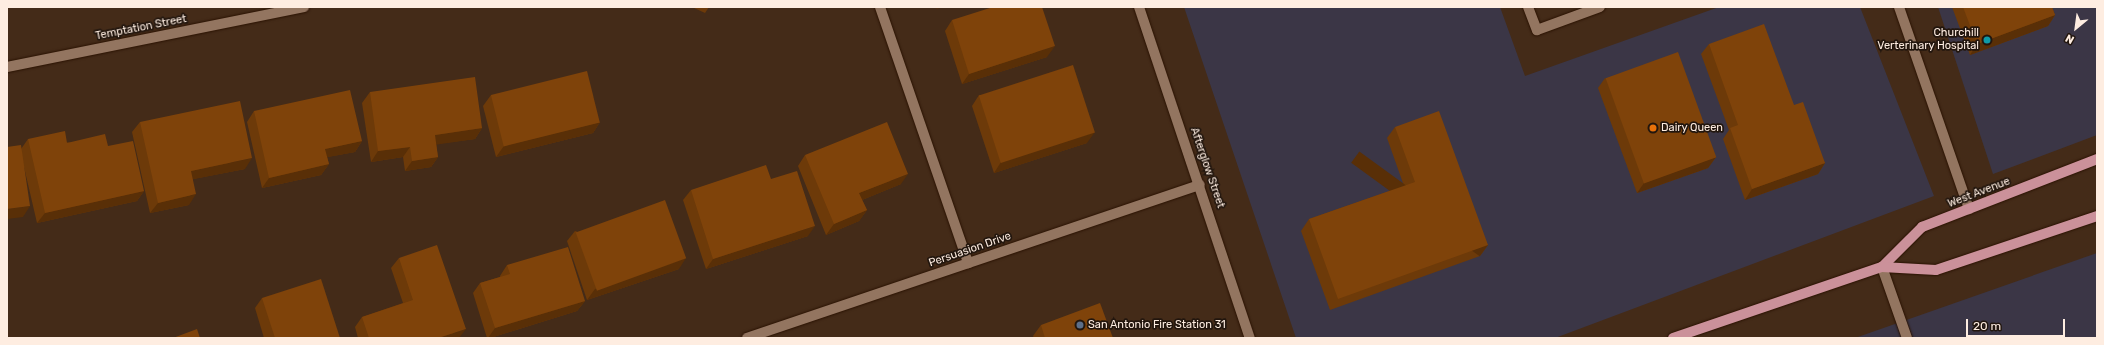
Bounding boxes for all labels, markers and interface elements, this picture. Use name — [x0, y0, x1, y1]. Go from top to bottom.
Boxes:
north arrow — [2056, 8, 2096, 48]
street label: Temptation Street — [94, 13, 188, 43]
place label: Churchill Verterinary Hospital — [1877, 27, 1979, 53]
text: N — [2063, 31, 2077, 47]
marker: Churchill Verterinary Hospital — [1982, 35, 1992, 45]
place label: Dairy Queen — [1661, 121, 1723, 135]
marker: Dairy Queen — [1648, 123, 1658, 133]
street label: Afterglow Street — [1187, 126, 1227, 210]
street label: West Avenue — [1946, 175, 2012, 211]
street label: Persuasion Drive — [927, 230, 1013, 270]
scale bar — [1968, 311, 2067, 337]
place label: San Antonio Fire Station 31 — [1088, 318, 1226, 332]
text: 20 m — [1973, 319, 2001, 333]
marker: San Antonio Fire Station 31 — [1075, 320, 1085, 330]

